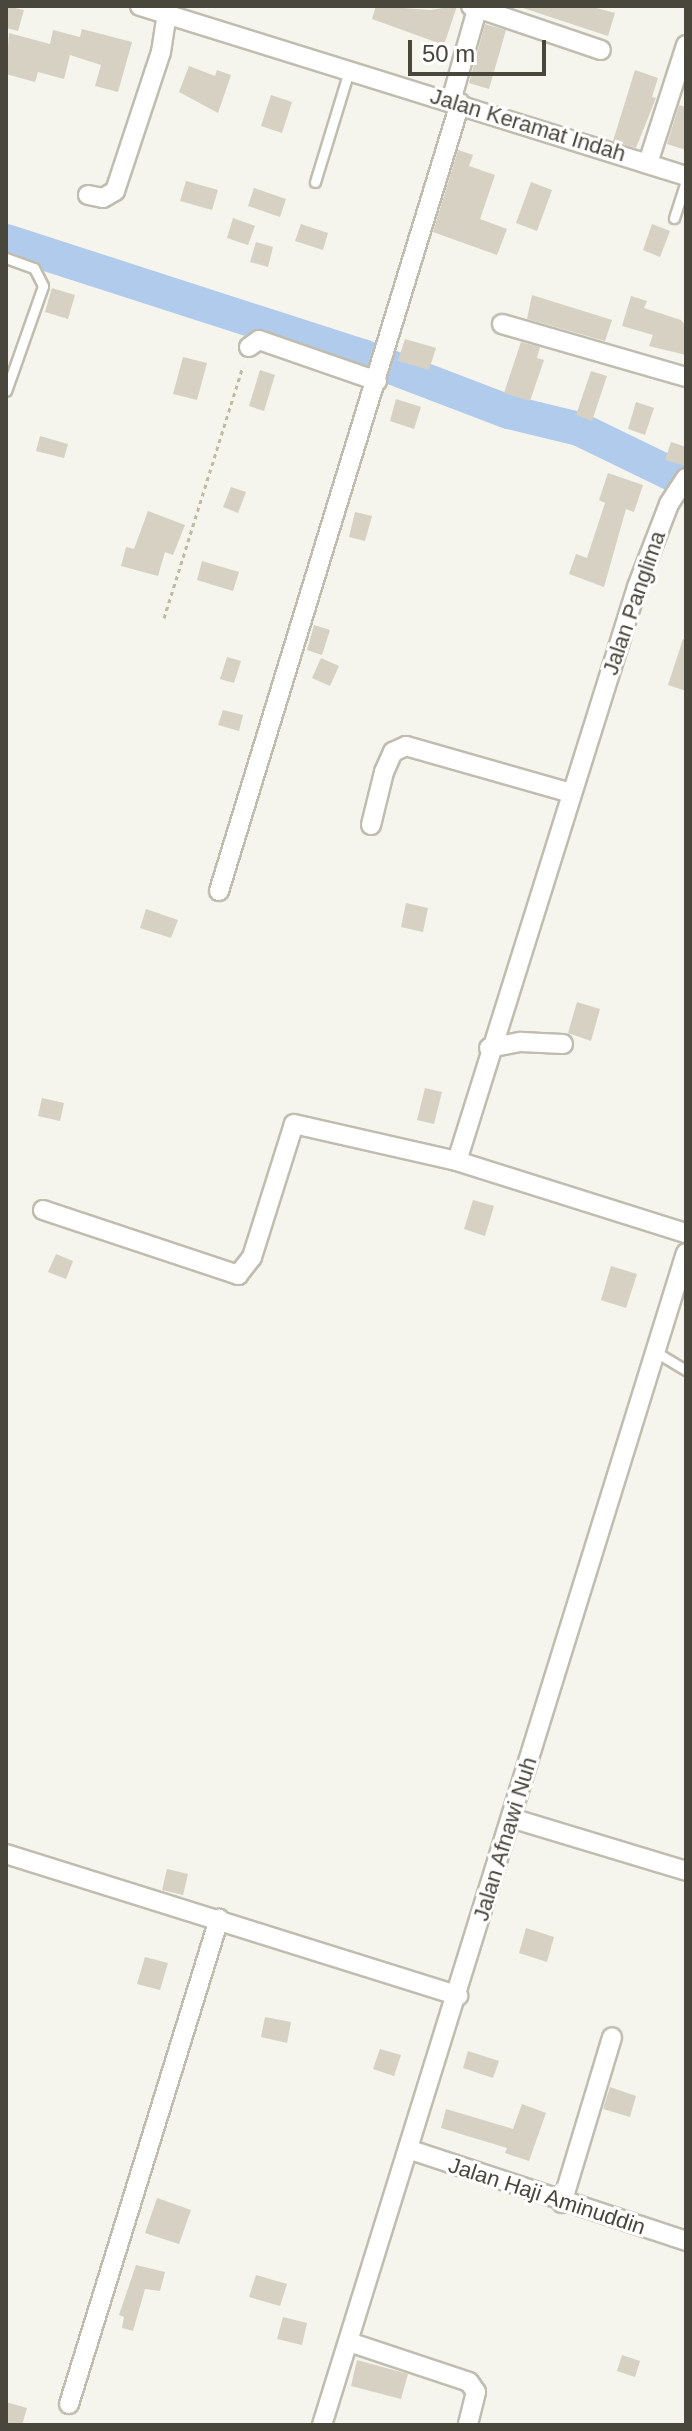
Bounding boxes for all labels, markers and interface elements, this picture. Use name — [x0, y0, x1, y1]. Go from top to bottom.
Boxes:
scale bar — [412, 24, 550, 74]
text: 50 m — [422, 40, 475, 67]
street label: Jalan Keramat Indah — [427, 83, 629, 167]
street label: Jalan Panglima — [597, 528, 671, 678]
street label: Jalan Afnawi Nuh — [467, 1753, 543, 1925]
street label: Jalan Haji Aminuddin — [445, 2152, 649, 2240]

